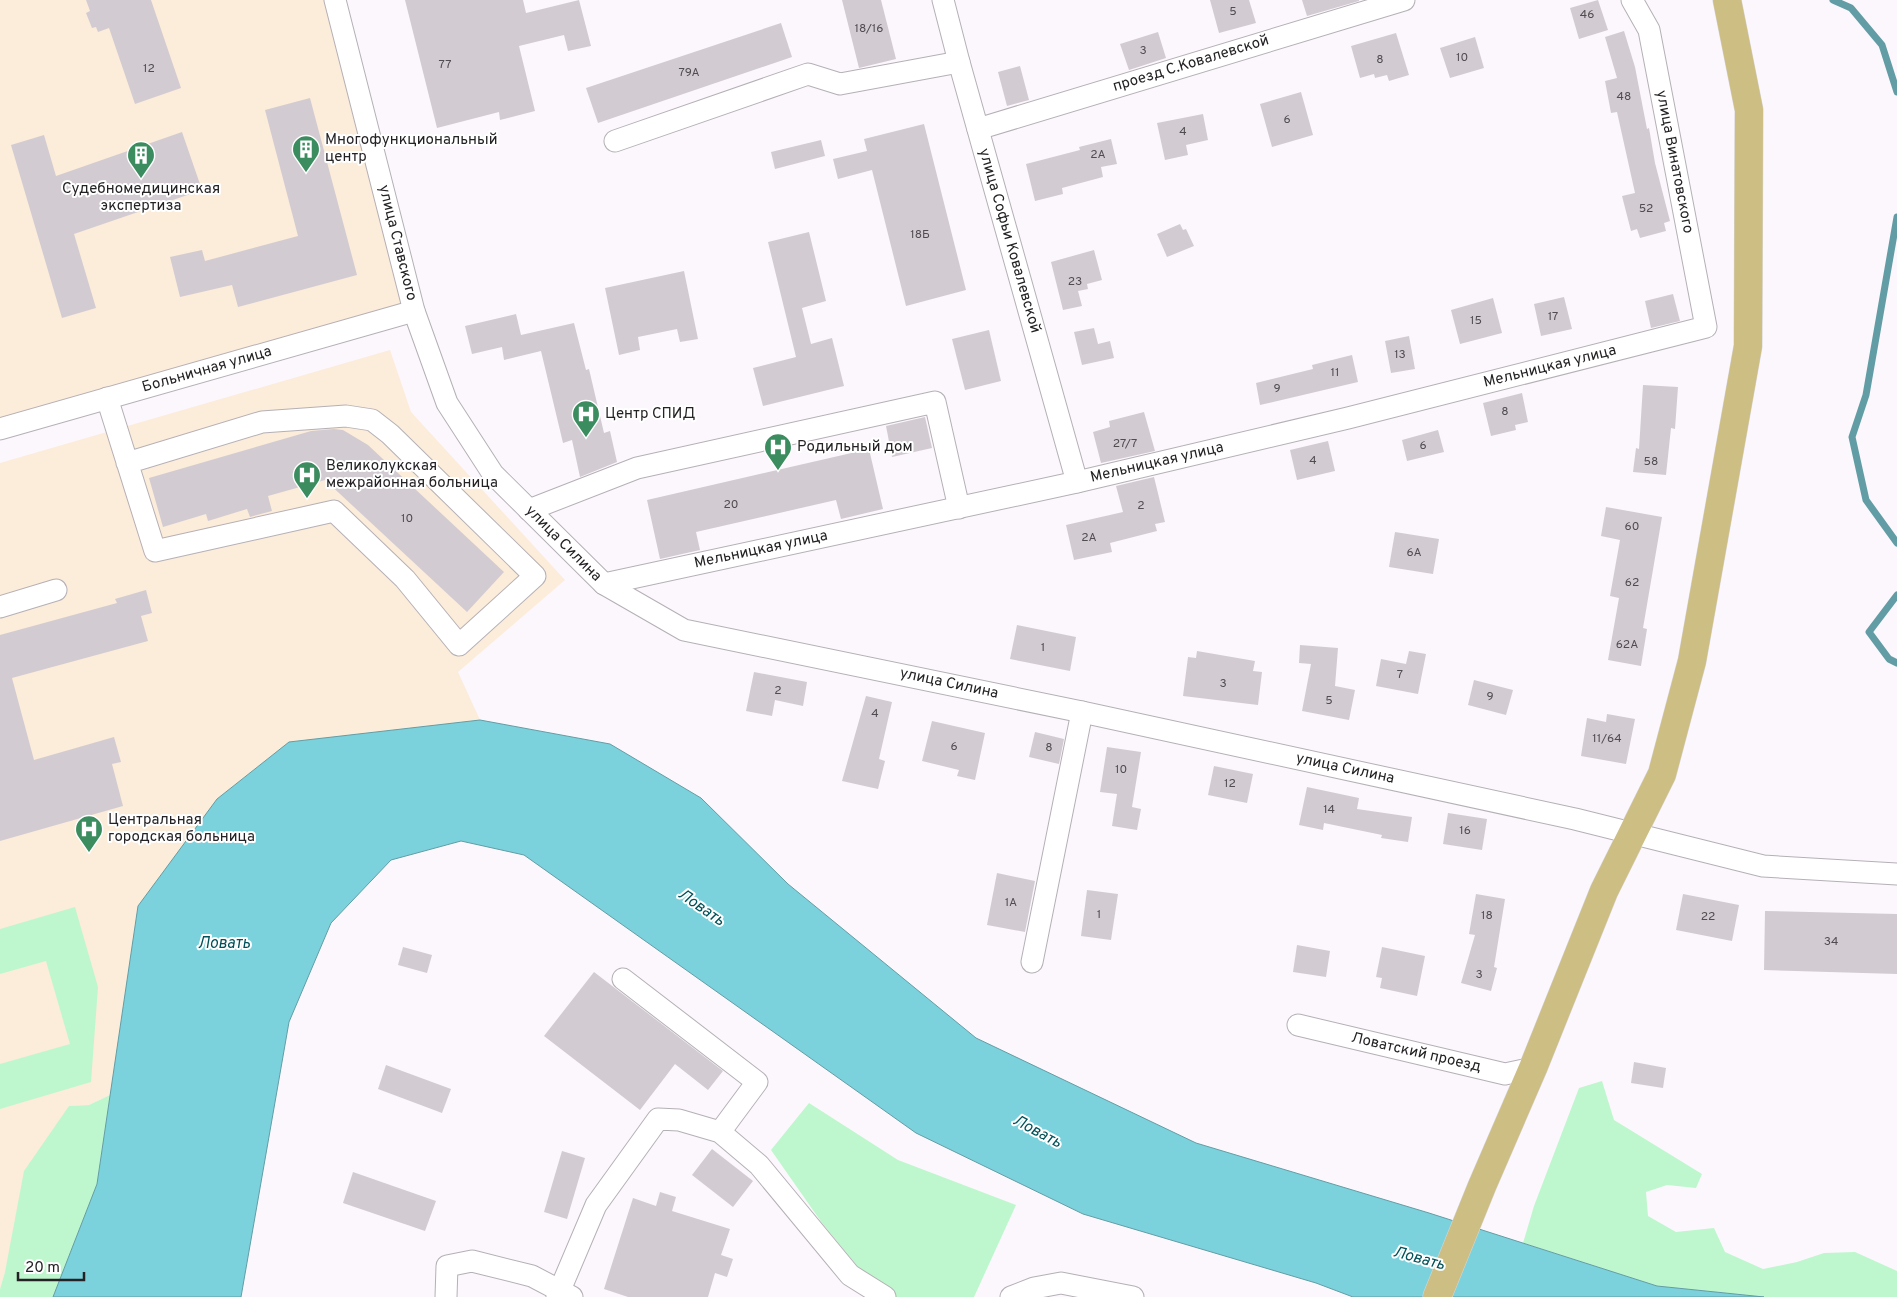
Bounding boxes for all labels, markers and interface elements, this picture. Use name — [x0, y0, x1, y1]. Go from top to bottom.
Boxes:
house number: 5 — [1229, 4, 1237, 20]
house number: 46 — [1580, 7, 1594, 23]
house number: 18/16 — [855, 21, 883, 37]
street label: проезд С.Ковалевской — [1111, 31, 1271, 97]
house number: 3 — [1139, 43, 1147, 59]
house number: 10 — [1456, 50, 1468, 66]
house number: 8 — [1376, 52, 1384, 68]
house number: 77 — [439, 57, 451, 73]
house number: 12 — [143, 61, 155, 77]
house number: 79А — [678, 65, 700, 81]
house number: 48 — [1617, 89, 1631, 105]
street label: улица Винатовского — [1651, 89, 1697, 235]
house number: 6 — [1283, 112, 1291, 128]
house number: 4 — [1179, 124, 1187, 140]
place label: Многофункциональный центр — [325, 131, 498, 167]
building icon: Многофункциональный центр — [291, 134, 321, 173]
building icon: Судебномедицинская экспертиза — [126, 140, 156, 179]
street label: улица Софьи Ковалевской — [974, 147, 1044, 335]
house number: 2А — [1090, 147, 1106, 163]
place label: Судебномедицинская экспертиза — [62, 180, 220, 216]
street label: улица Ставского — [373, 183, 421, 303]
house number: 52 — [1639, 201, 1653, 217]
house number: 18Б — [910, 227, 930, 243]
house number: 23 — [1068, 274, 1082, 290]
house number: 17 — [1548, 309, 1558, 325]
house number: 15 — [1470, 313, 1482, 329]
street label: Мельницкая улица — [1482, 341, 1618, 393]
street label: Больничная улица — [140, 342, 274, 398]
house number: 13 — [1394, 347, 1406, 363]
house number: 11 — [1331, 365, 1339, 381]
house number: 9 — [1273, 381, 1281, 397]
hospital icon: Центр СПИД — [571, 399, 601, 438]
house number: 8 — [1501, 404, 1509, 420]
place label: Центр СПИД — [605, 405, 695, 424]
hospital icon: Родильный дом — [763, 432, 793, 471]
house number: 27/7 — [1113, 436, 1137, 452]
place label: Родильный дом — [797, 438, 913, 457]
street label: Мельницкая улица — [1089, 438, 1225, 488]
house number: 6 — [1419, 438, 1427, 454]
house number: 4 — [1309, 453, 1317, 469]
house number: 58 — [1644, 454, 1658, 470]
place label: Великолукская межрайонная больница — [326, 457, 498, 493]
hospital icon: Великолукская межрайонная больница — [292, 460, 322, 499]
house number: 20 — [723, 497, 739, 513]
house number: 2 — [1137, 498, 1145, 514]
street label: улица Силина — [521, 502, 605, 586]
house number: 10 — [401, 511, 413, 527]
house number: 60 — [1625, 519, 1639, 535]
street label: Мельницкая улица — [692, 527, 830, 573]
house number: 2А — [1081, 530, 1097, 546]
house number: 6А — [1406, 545, 1422, 561]
house number: 62 — [1625, 575, 1639, 591]
house number: 62А — [1616, 637, 1638, 653]
house number: 1 — [1041, 640, 1045, 656]
street label: улица Силина — [898, 664, 1000, 704]
house number: 7 — [1397, 667, 1403, 683]
house number: 3 — [1219, 676, 1227, 692]
house number: 2 — [774, 683, 782, 699]
house number: 9 — [1486, 689, 1494, 705]
house number: 5 — [1325, 693, 1333, 709]
house number: 4 — [871, 706, 879, 722]
house number: 11/64 — [1592, 731, 1622, 747]
house number: 6 — [950, 739, 958, 755]
house number: 8 — [1045, 740, 1053, 756]
street label: улица Силина — [1294, 749, 1396, 789]
house number: 10 — [1115, 762, 1127, 778]
house number: 12 — [1224, 776, 1236, 792]
house number: 14 — [1323, 802, 1335, 818]
place label: Центральная городская больница — [108, 811, 255, 847]
hospital icon: Центральная городская больница — [74, 814, 104, 853]
house number: 16 — [1459, 823, 1471, 839]
water label: Ловать — [674, 885, 728, 931]
house number: 1А — [1005, 895, 1017, 911]
house number: 1 — [1097, 907, 1101, 923]
house number: 18 — [1481, 908, 1493, 924]
house number: 22 — [1701, 909, 1715, 925]
water label: Ловать — [198, 934, 250, 954]
house number: 34 — [1824, 934, 1838, 950]
house number: 3 — [1475, 967, 1483, 983]
street label: Ловатский проезд — [1349, 1029, 1483, 1077]
water label: Ловать — [1009, 1111, 1065, 1153]
water label: Ловать — [1391, 1243, 1447, 1275]
scale bar — [18, 1250, 84, 1282]
text: 20 m — [25, 1259, 60, 1278]

